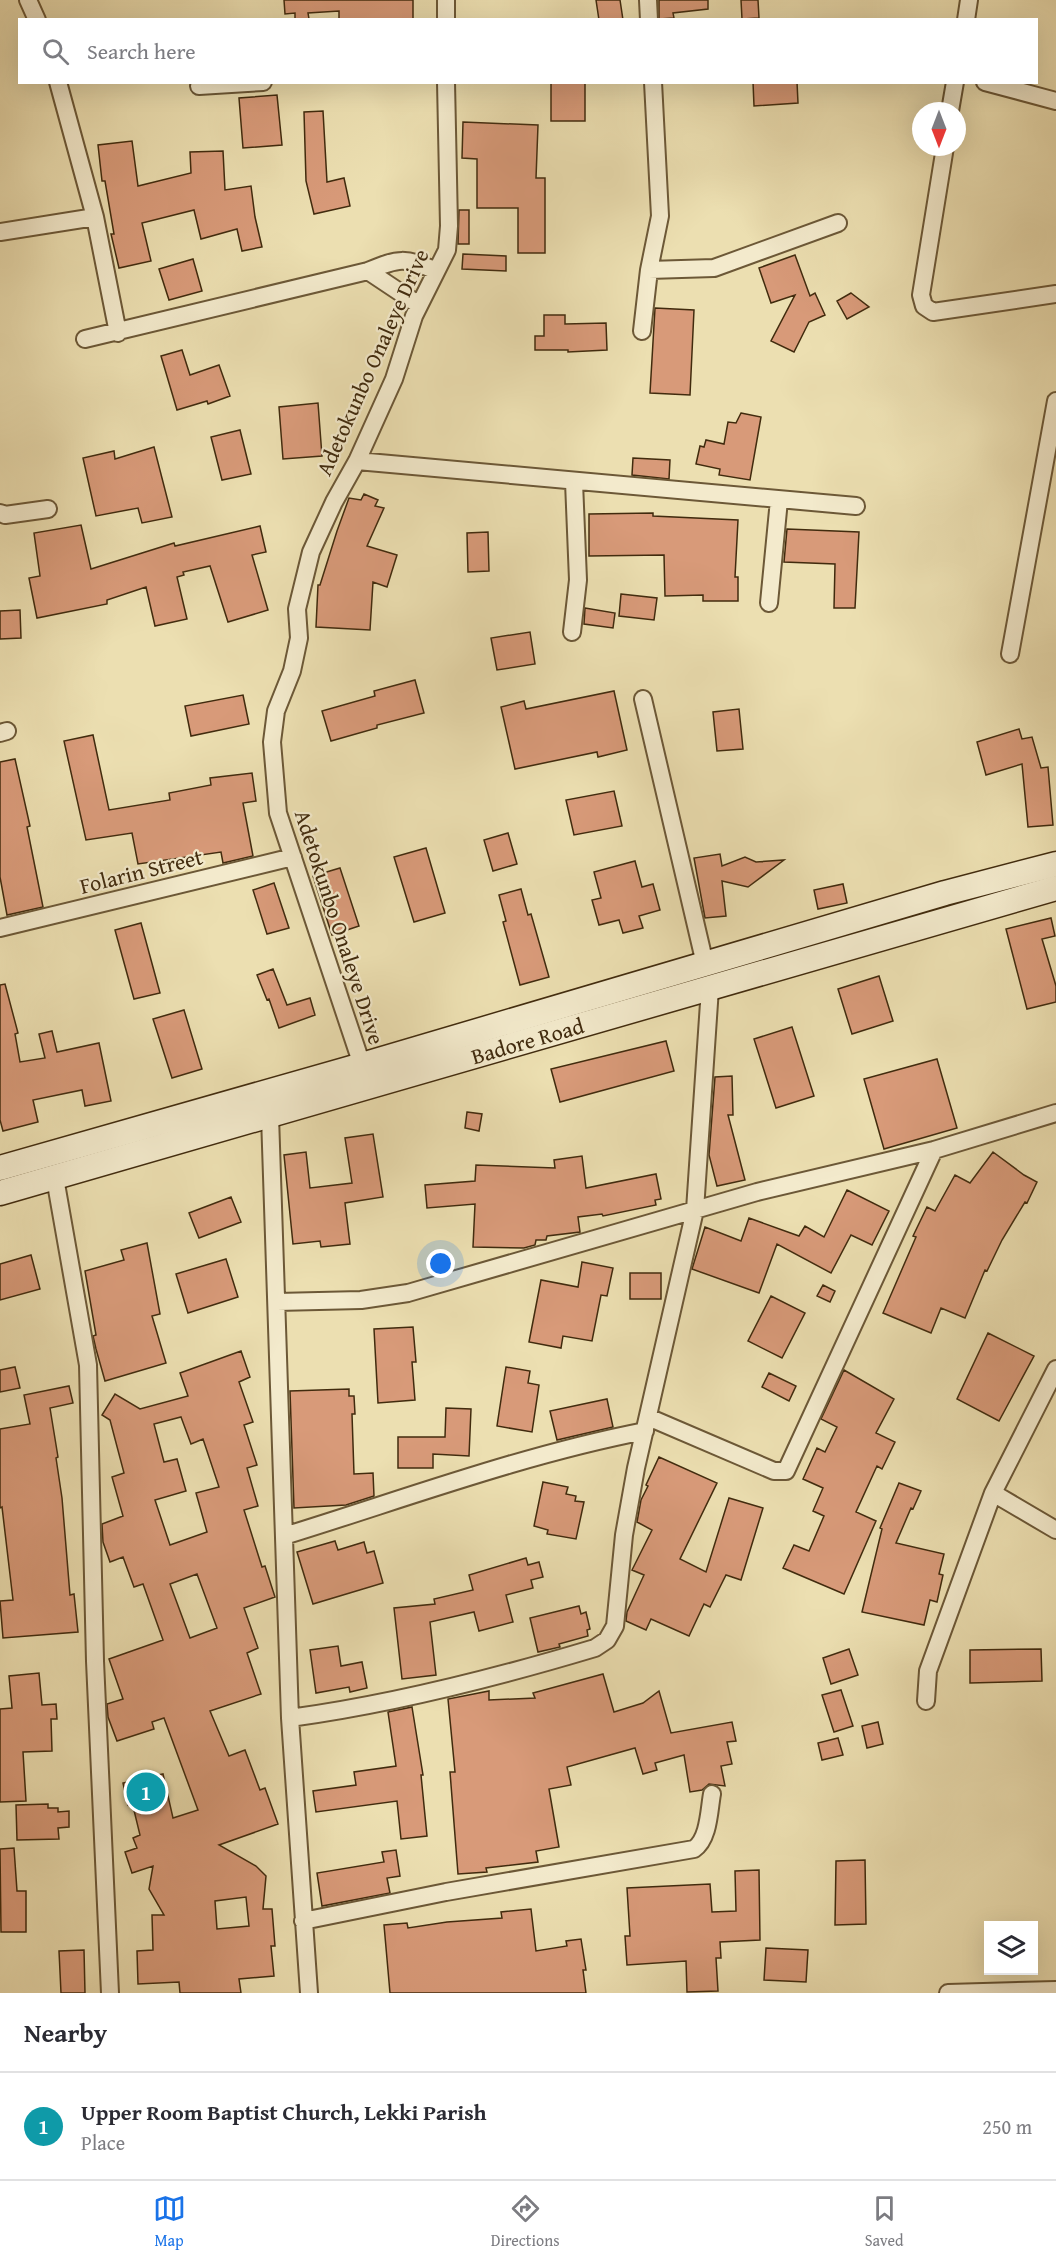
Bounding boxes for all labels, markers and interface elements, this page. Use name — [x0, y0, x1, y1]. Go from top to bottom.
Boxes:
search box — [18, 18, 1038, 84]
icon: search — [39, 35, 72, 68]
text: Search here — [87, 35, 196, 67]
north arrow — [912, 102, 966, 156]
street label: Adetokunbo Onaleye Drive — [308, 244, 436, 480]
street label: Adetokunbo Onaleye Drive — [287, 806, 393, 1048]
street label: Folarin Street — [76, 840, 206, 902]
street label: Badore Road — [467, 1009, 588, 1072]
your location — [426, 1249, 455, 1278]
pin: 1 — [126, 1770, 166, 1814]
map controls — [984, 1921, 1038, 1975]
button: layers — [984, 1921, 1038, 1975]
text: Nearby — [24, 2013, 107, 2052]
text: Upper Room Baptist Church, Lekki Parish — [81, 2096, 487, 2128]
text: 1 — [38, 2112, 49, 2141]
text: 250 m — [982, 2112, 1032, 2141]
text: Place — [81, 2128, 125, 2157]
tab: Map — [153, 2192, 186, 2252]
tab: Directions — [491, 2192, 560, 2252]
tab: Saved — [865, 2192, 903, 2252]

